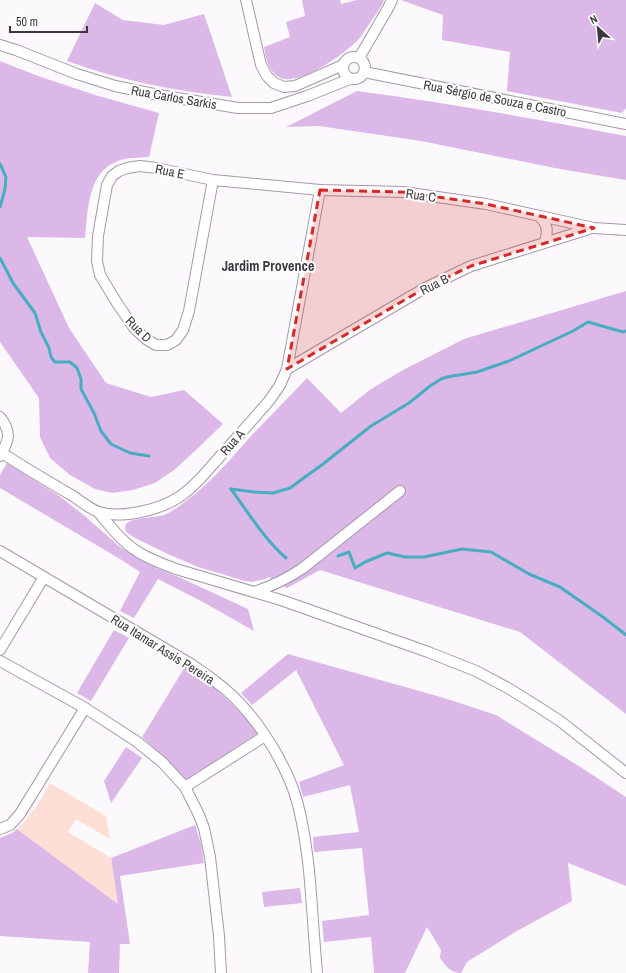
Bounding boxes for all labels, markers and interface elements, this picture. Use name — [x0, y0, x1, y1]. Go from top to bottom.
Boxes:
scale bar — [10, 8, 87, 34]
north arrow — [578, 8, 618, 48]
text: N — [587, 11, 600, 27]
text: 50 m — [16, 14, 38, 30]
street label: Rua Sérgio de Souza e Castro — [422, 76, 568, 121]
street label: Rua Carlos Sarkis — [130, 82, 218, 113]
street label: Rua E — [154, 160, 186, 183]
street label: Rua C — [405, 185, 437, 206]
district label: Jardim Provence — [222, 257, 314, 275]
street label: Rua B — [417, 270, 451, 299]
street label: Rua D — [122, 313, 156, 346]
street label: Rua A — [216, 425, 249, 459]
street label: Rua Itamar Assis Pereira — [108, 611, 218, 688]

